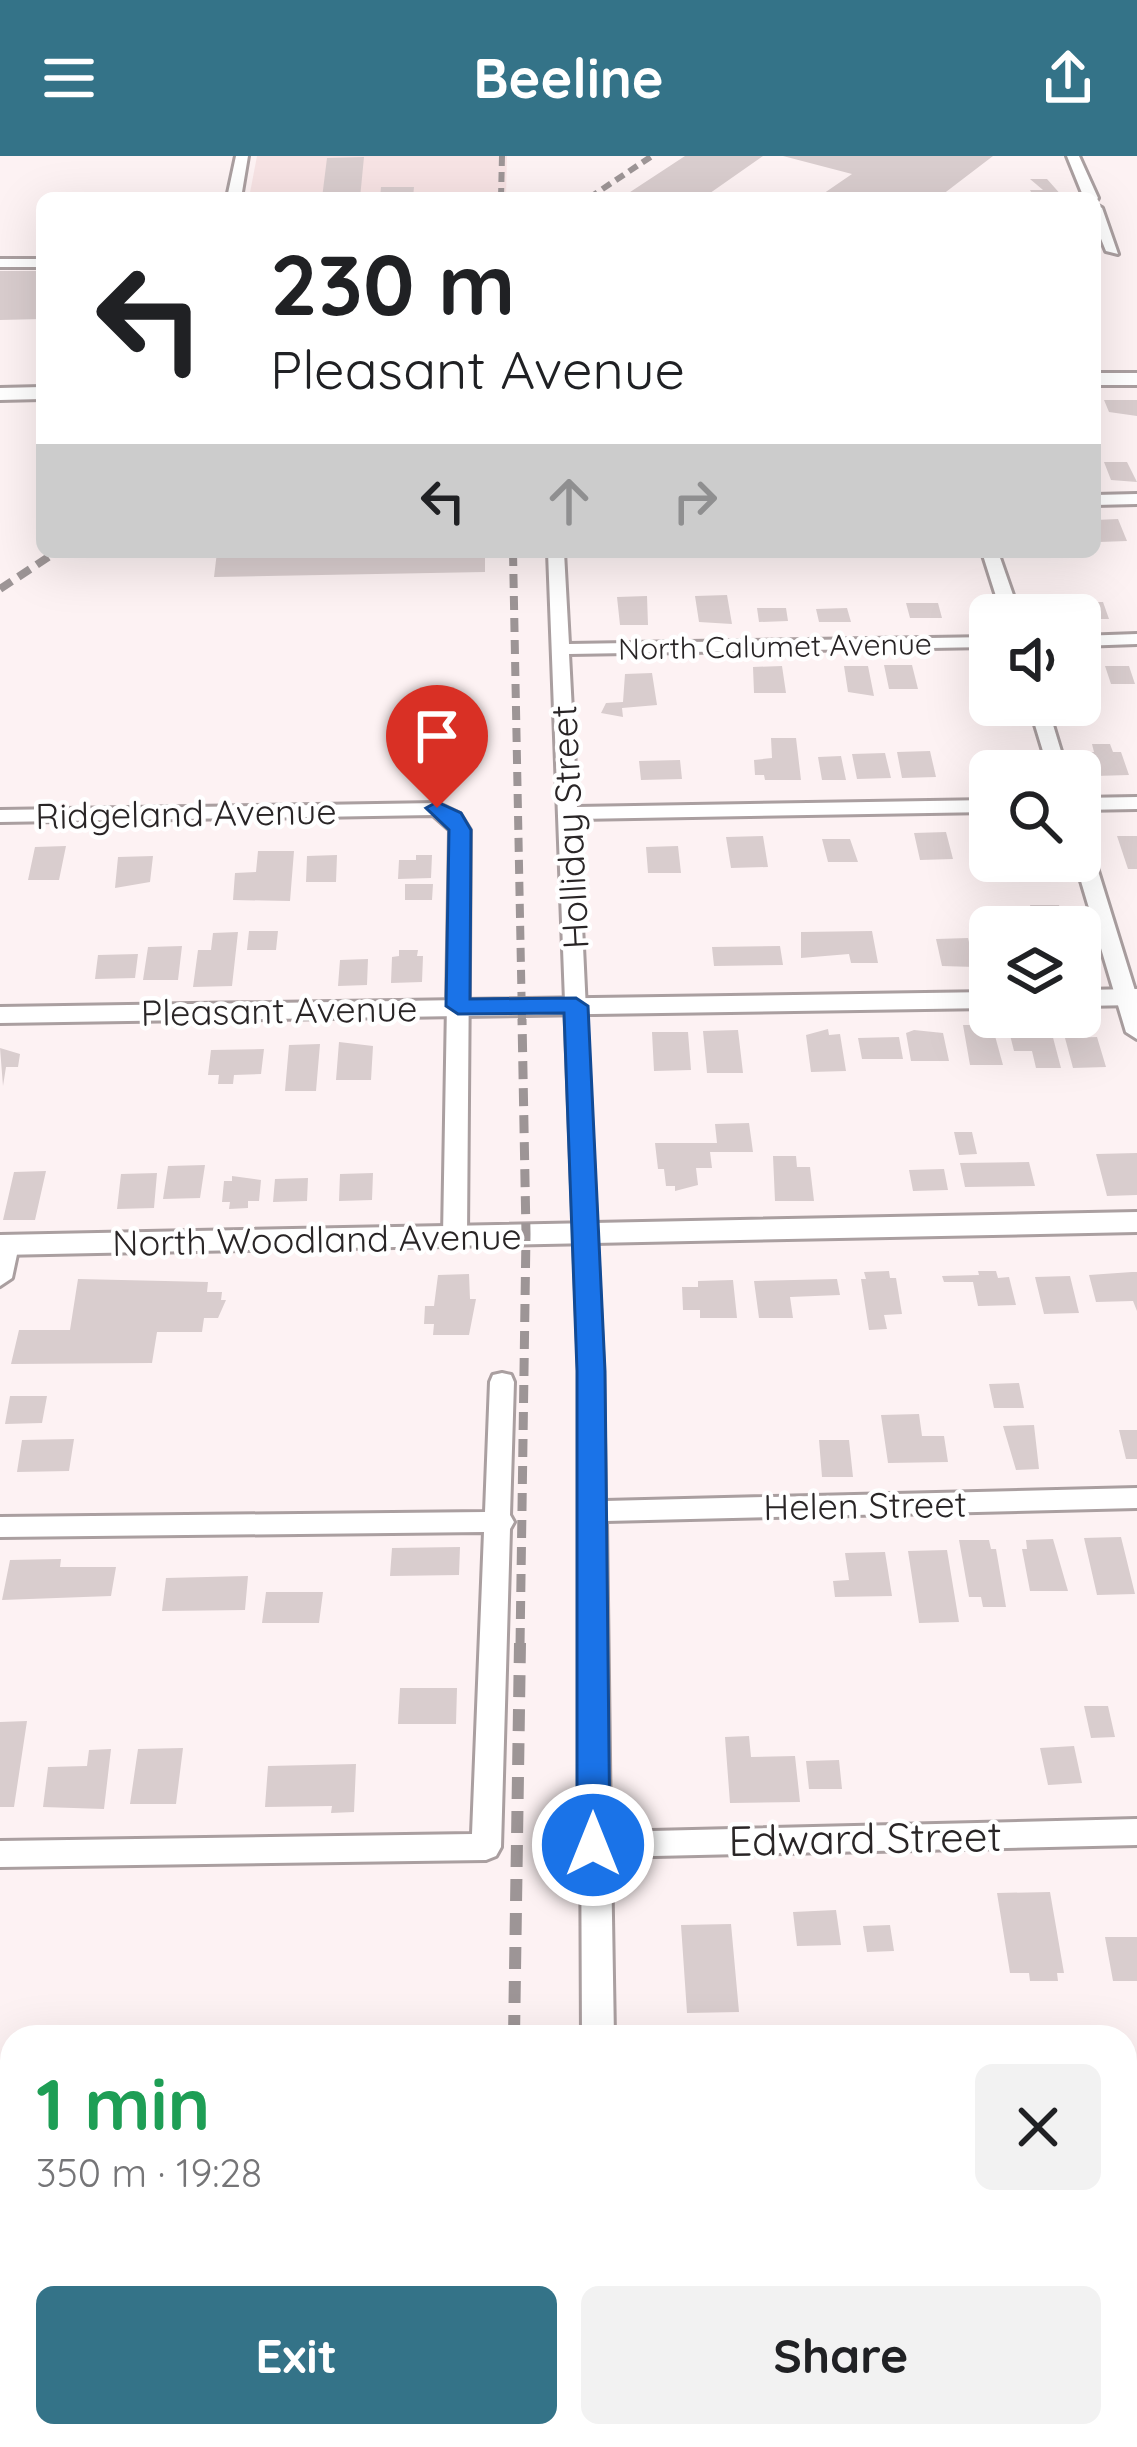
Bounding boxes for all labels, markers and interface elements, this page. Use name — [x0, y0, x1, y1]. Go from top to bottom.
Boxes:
text: Beeline — [473, 44, 664, 112]
icon: menu — [36, 45, 102, 111]
icon: share — [1035, 45, 1101, 111]
text: 230 m — [270, 231, 515, 336]
icon: left — [72, 240, 228, 396]
text: Pleasant Avenue — [270, 335, 685, 403]
icon: left — [410, 468, 476, 534]
icon: ahead — [536, 468, 602, 534]
icon: right — [662, 468, 728, 534]
map controls — [969, 594, 1101, 1038]
button: sound — [969, 594, 1101, 726]
street label: North Calumet Avenue — [618, 624, 932, 668]
pin — [386, 685, 488, 808]
icon: arrive — [404, 703, 470, 769]
street label: Holliday Street — [540, 704, 598, 950]
button: search — [969, 750, 1101, 882]
street label: Ridgeland Avenue — [35, 788, 337, 838]
button: layers — [969, 906, 1101, 1038]
street label: Pleasant Avenue — [140, 985, 418, 1035]
street label: North Woodland Avenue — [112, 1213, 522, 1265]
street label: Helen Street — [763, 1481, 967, 1529]
position arrow — [530, 1782, 656, 1908]
street label: Edward Street — [728, 1809, 1002, 1867]
text: 1 min — [36, 2058, 210, 2148]
button: close — [975, 2064, 1101, 2190]
text: 350 m · 19:28 — [36, 2148, 262, 2197]
button: Exit — [36, 2286, 557, 2424]
button: Share — [581, 2286, 1101, 2424]

